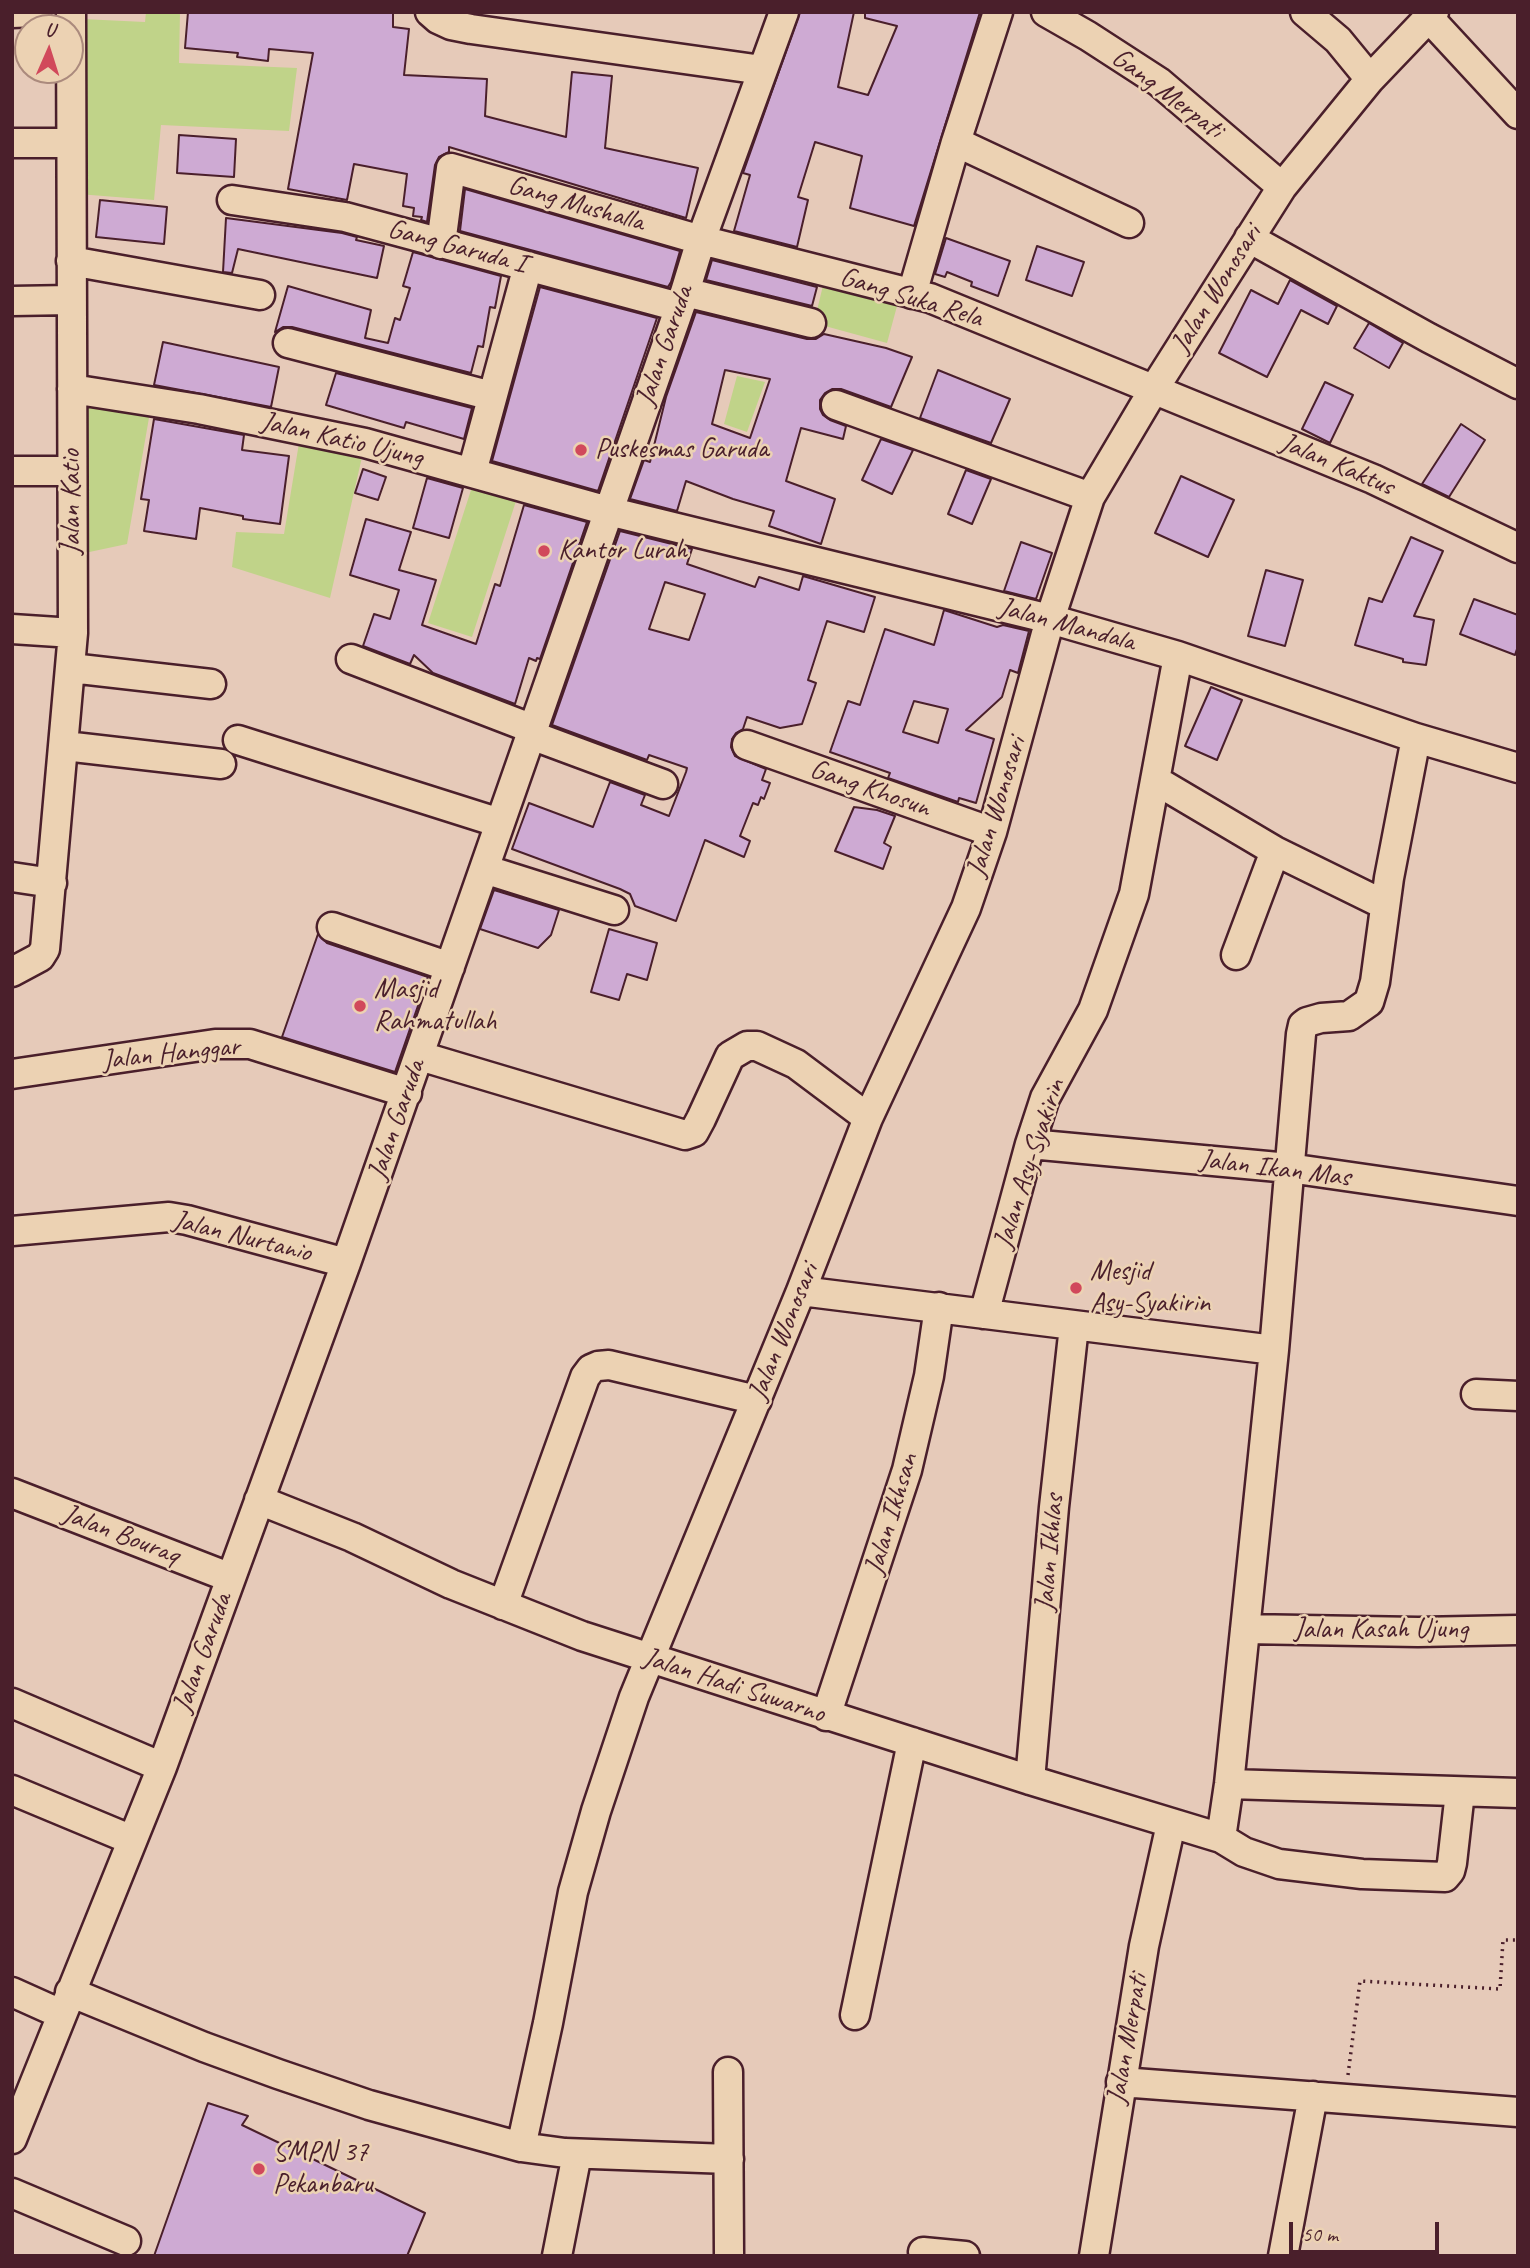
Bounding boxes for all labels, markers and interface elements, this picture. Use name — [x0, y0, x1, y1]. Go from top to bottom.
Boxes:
north arrow — [14, 14, 84, 84]
text: U — [45, 18, 55, 42]
street label: Gang Merpati — [1105, 41, 1229, 147]
street label: Gang Mushalla — [504, 169, 648, 239]
street label: Gang Garuda I — [384, 212, 530, 282]
street label: Jalan Wonosari — [1164, 219, 1270, 359]
street label: Gang Suka Rela — [836, 260, 986, 336]
street label: Jalan Garuda — [629, 282, 701, 410]
street label: Jalan Katio Ujung — [258, 405, 426, 475]
street label: Jalan Kaktus — [1275, 426, 1399, 504]
place label: Puskesmas Garuda — [595, 433, 768, 467]
marker: Puskesmas Garuda — [573, 442, 589, 458]
street label: Jalan Katio — [55, 449, 89, 555]
place label: Kantor Lurah — [558, 534, 687, 568]
marker: Kantor Lurah — [536, 543, 552, 559]
street label: Jalan Mandala — [995, 591, 1139, 659]
street label: Jalan Wonosari — [960, 733, 1034, 881]
street label: Gang Khosun — [806, 753, 934, 825]
place label: Masjid Rahmatullah — [374, 973, 496, 1039]
marker: Masjid Rahmatullah — [352, 998, 368, 1014]
street label: Jalan Hanggar — [101, 1030, 241, 1078]
street label: Jalan Garuda — [361, 1056, 433, 1184]
street label: Jalan Asy-Syakirin — [987, 1075, 1073, 1253]
street label: Jalan Ikan Mas — [1198, 1143, 1352, 1195]
street label: Jalan Nurtanio — [169, 1204, 315, 1270]
place label: Mesjid Asy-Syakirin — [1090, 1255, 1210, 1321]
street label: Jalan Wonosari — [741, 1259, 827, 1405]
marker: Mesjid Asy-Syakirin — [1068, 1280, 1084, 1296]
street label: Jalan Ikhsan — [858, 1449, 926, 1579]
street label: Jalan Ikhlas — [1028, 1493, 1072, 1613]
street label: Jalan Bouraq — [58, 1497, 184, 1573]
street label: Jalan Garuda — [166, 1589, 240, 1717]
street label: Jalan Kasah Ujung — [1294, 1613, 1468, 1647]
street label: Jalan Hadi Suwarno — [639, 1641, 829, 1731]
street label: Jalan Merpati — [1100, 1971, 1156, 2107]
place label: SMPN 37 Pekanbaru — [273, 2136, 373, 2202]
marker: SMPN 37 Pekanbaru — [251, 2161, 267, 2177]
scale bar — [1292, 2208, 1442, 2252]
text: 50 m — [1302, 2221, 1338, 2247]

